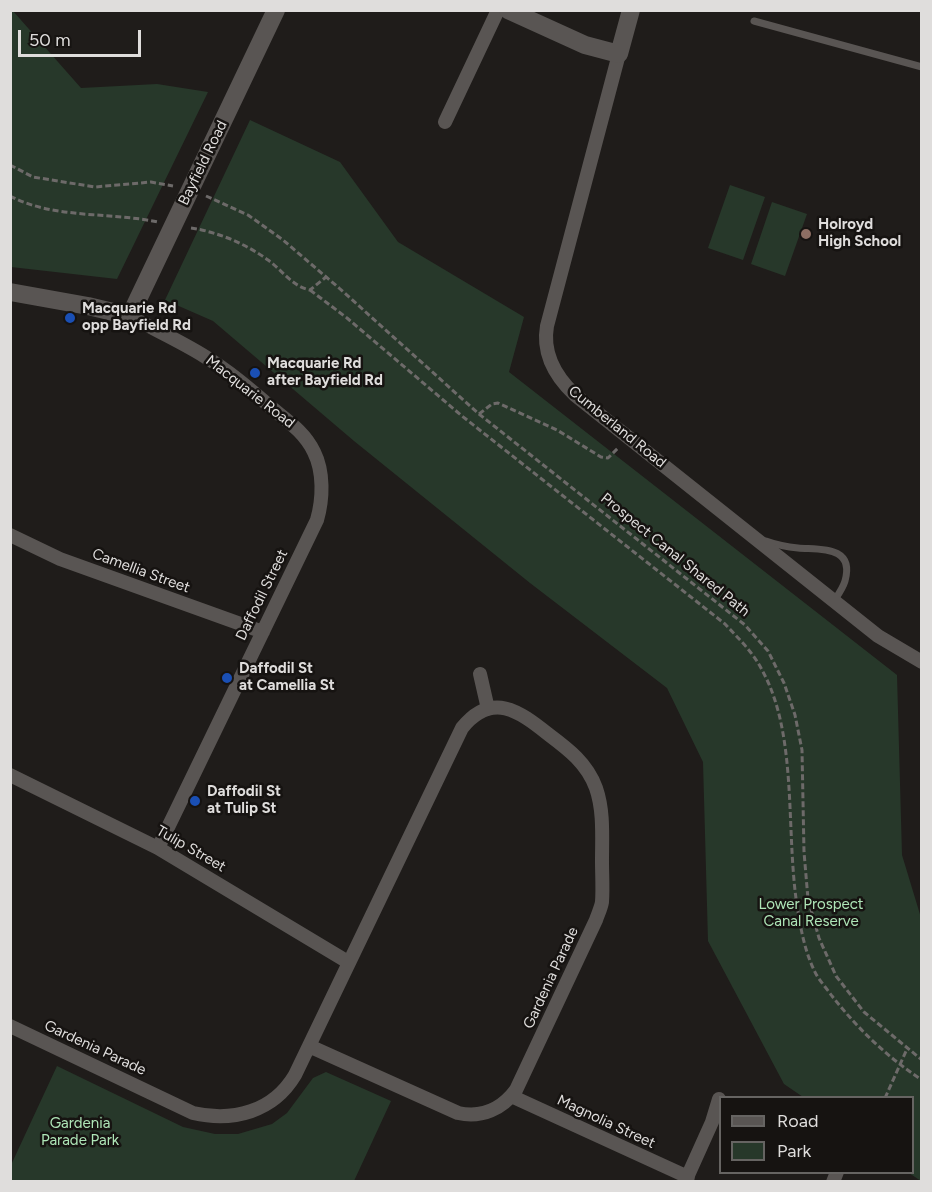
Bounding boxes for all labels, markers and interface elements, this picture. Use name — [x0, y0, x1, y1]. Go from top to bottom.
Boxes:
scale bar — [21, 18, 144, 56]
text: 50 m — [29, 29, 71, 51]
street label: Bayfield Road — [175, 118, 231, 208]
place label: Holroyd High School — [818, 216, 901, 251]
marker: Holroyd High School — [799, 227, 813, 241]
place label: Macquarie Rd opp Bayfield Rd — [82, 300, 191, 335]
marker: Macquarie Rd opp Bayfield Rd — [63, 311, 77, 325]
street label: Macquarie Road — [202, 352, 298, 432]
place label: Macquarie Rd after Bayfield Rd — [267, 355, 383, 390]
marker: Macquarie Rd after Bayfield Rd — [248, 366, 262, 380]
street label: Cumberland Road — [565, 382, 669, 472]
street label: Prospect Canal Shared Path — [597, 489, 753, 621]
street label: Camellia Street — [90, 545, 192, 597]
street label: Daffodil Street — [232, 547, 292, 643]
place label: Daffodil St at Camellia St — [239, 660, 335, 695]
marker: Daffodil St at Camellia St — [220, 671, 234, 685]
place label: Daffodil St at Tulip St — [207, 783, 281, 818]
marker: Daffodil St at Tulip St — [188, 794, 202, 808]
street label: Tulip Street — [153, 822, 229, 876]
park label: Lower Prospect Canal Reserve — [758, 896, 864, 931]
street label: Gardenia Parade — [520, 924, 582, 1032]
street label: Gardenia Parade — [41, 1017, 149, 1079]
street label: Magnolia Street — [554, 1091, 658, 1153]
legend — [719, 1096, 914, 1174]
text: Road — [777, 1110, 818, 1132]
park label: Gardenia Parade Park — [41, 1115, 119, 1150]
text: Park — [777, 1140, 811, 1162]

